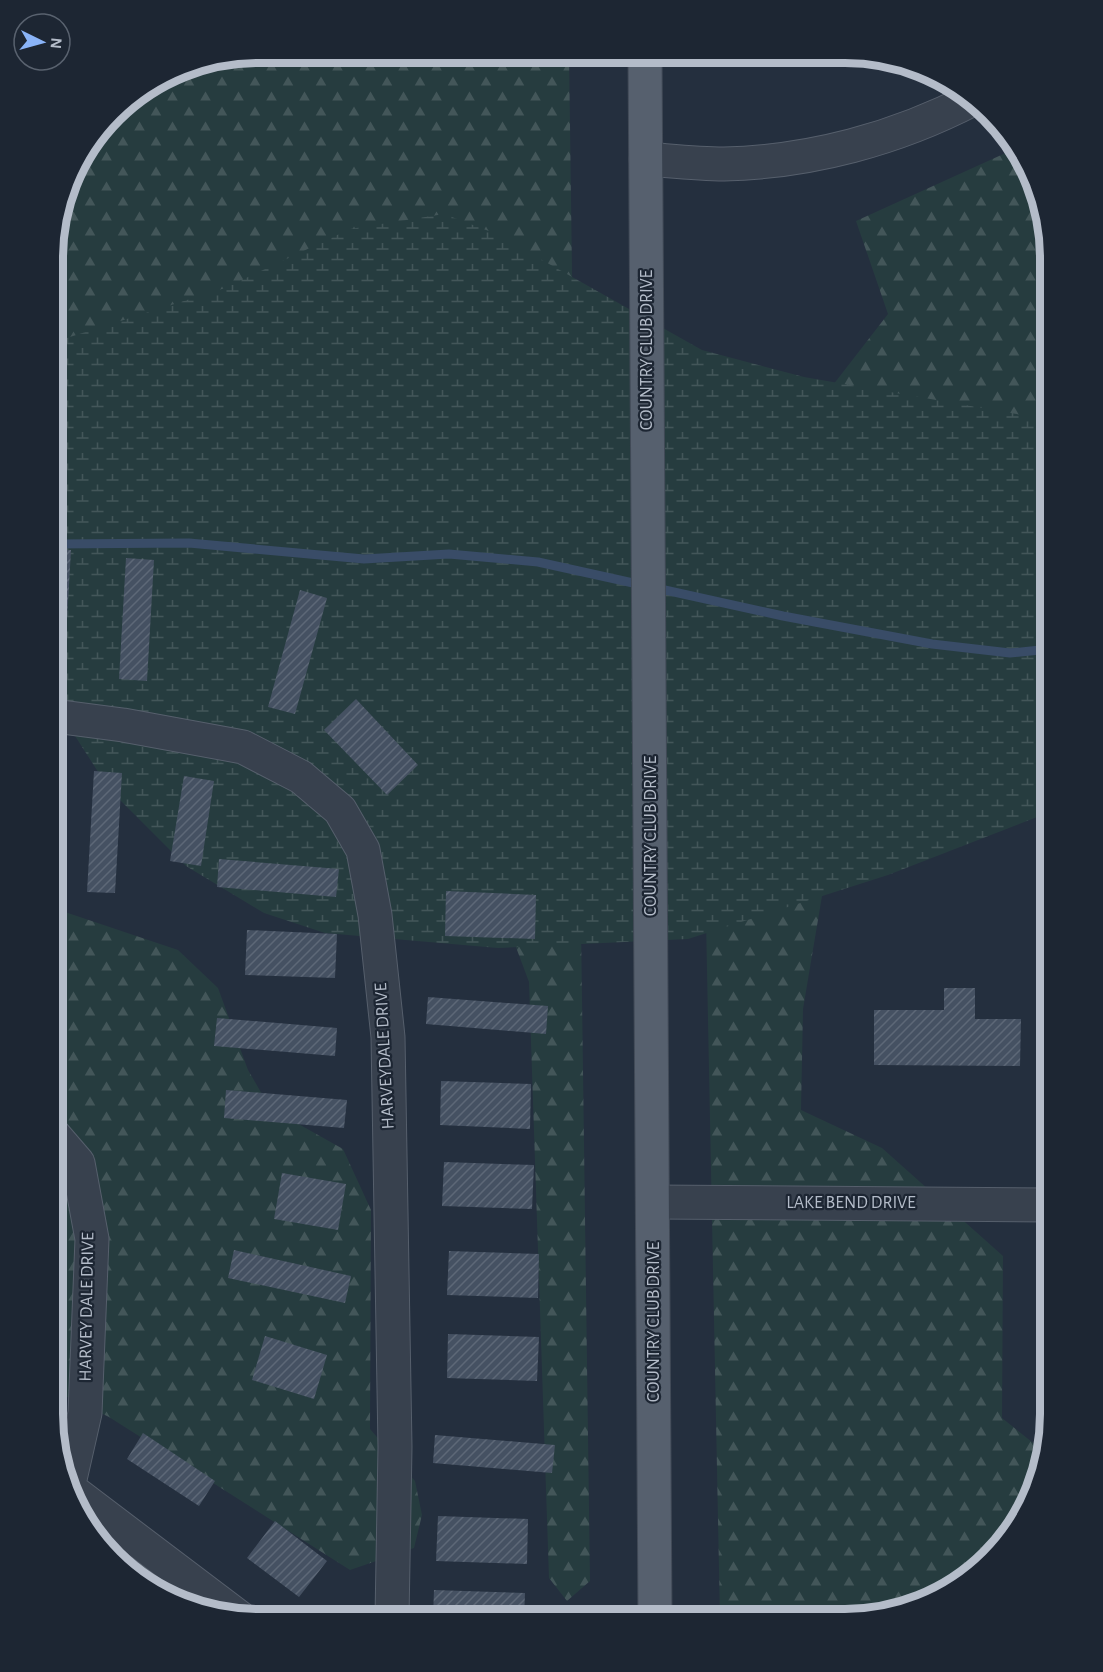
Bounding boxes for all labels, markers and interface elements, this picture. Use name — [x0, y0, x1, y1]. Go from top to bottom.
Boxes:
north arrow — [12, 12, 72, 72]
text: N — [47, 37, 64, 49]
street label: COUNTRY CLUB DRIVE — [638, 269, 656, 430]
street label: COUNTRY CLUB DRIVE — [642, 755, 660, 916]
street label: HARVEYDALE DRIVE — [372, 982, 398, 1130]
street label: LAKE BEND DRIVE — [786, 1194, 916, 1212]
street label: HARVEY DALE DRIVE — [77, 1232, 97, 1382]
street label: COUNTRY CLUB DRIVE — [645, 1241, 663, 1402]

